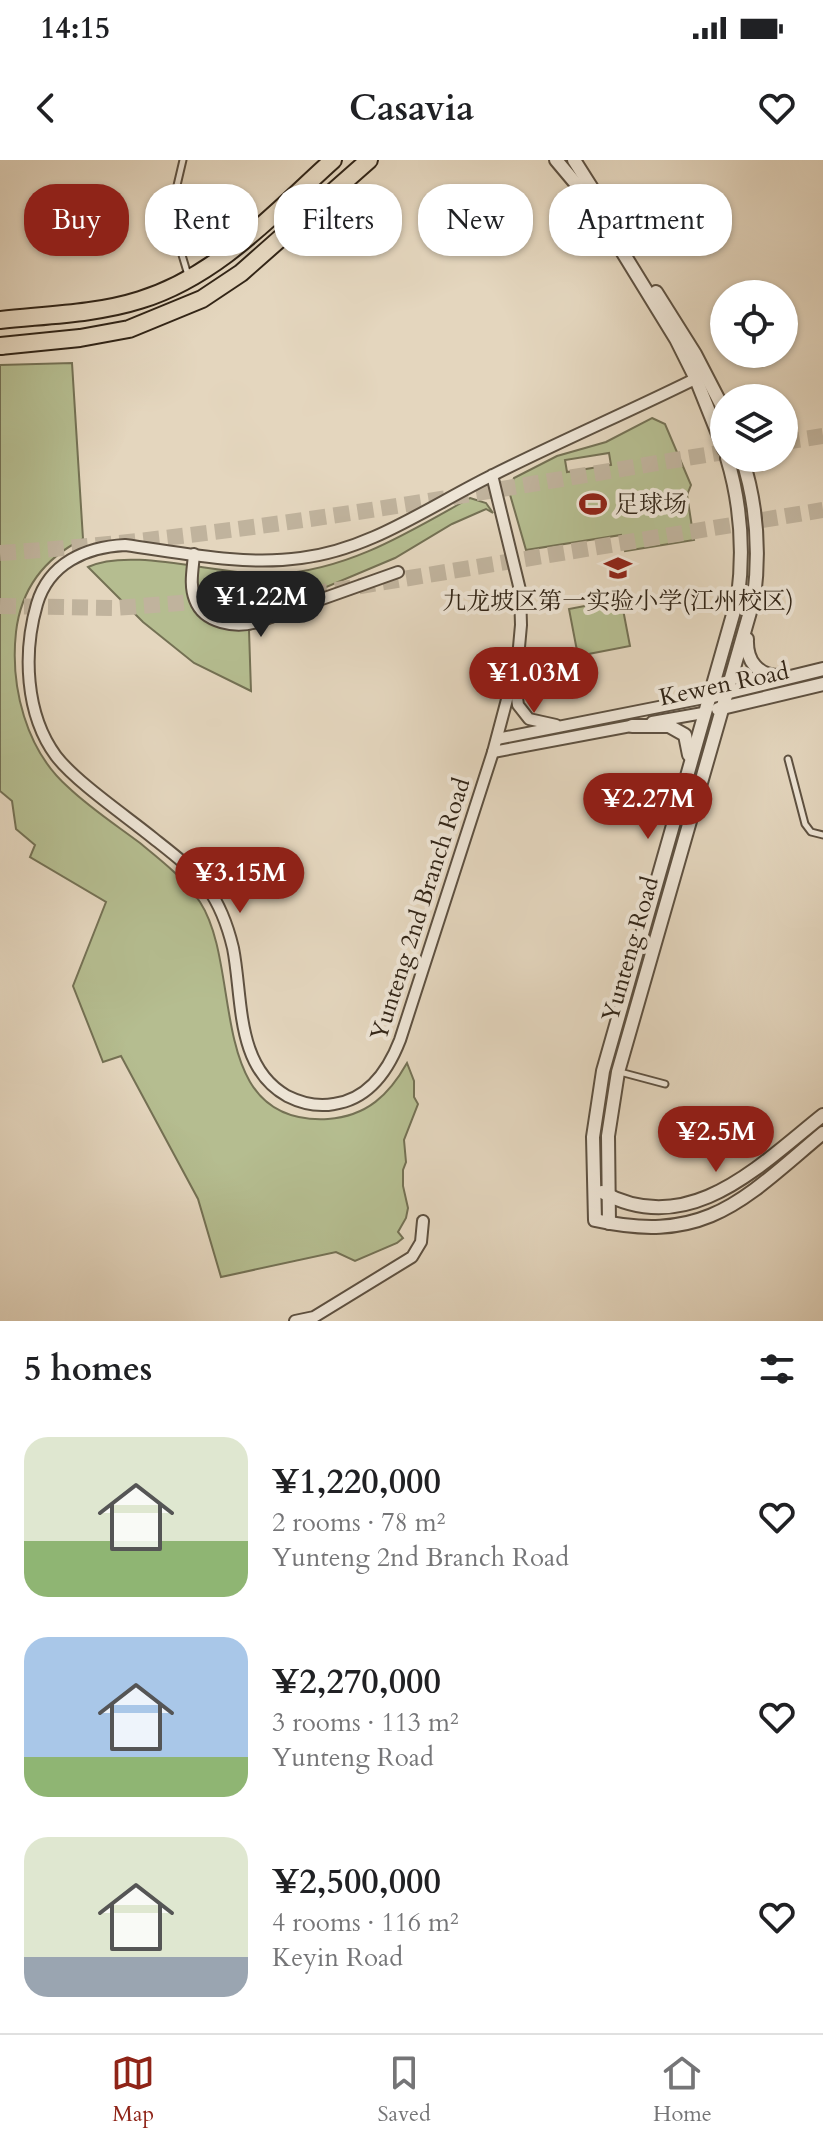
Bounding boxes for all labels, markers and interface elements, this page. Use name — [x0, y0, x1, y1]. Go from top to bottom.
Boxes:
text: 14:15 — [40, 8, 110, 49]
text: Casavia — [349, 84, 474, 133]
icon: back — [24, 86, 68, 130]
icon: heart — [755, 86, 799, 130]
chip: Buy — [24, 184, 129, 256]
chip: Rent — [145, 184, 258, 256]
chip: Filters — [274, 184, 402, 256]
chip: New — [418, 184, 533, 256]
chip: Apartment — [549, 184, 732, 256]
map controls — [710, 280, 798, 472]
button: locate — [710, 280, 798, 368]
button: layers — [710, 384, 798, 472]
place label: 足球场 — [615, 488, 687, 521]
sports icon: 足球场 — [578, 489, 608, 519]
school or university icon: 九龙坡区第一实验小学(江州校区) — [603, 553, 633, 583]
pin: ¥1.22M — [196, 571, 326, 639]
text: ¥1.22M — [214, 579, 308, 614]
place label: 九龙坡区第一实验小学(江州校区) — [442, 585, 794, 618]
pin: ¥1.03M — [469, 647, 599, 715]
text: ¥1.03M — [487, 655, 581, 690]
street label: Kewen Road — [656, 655, 792, 714]
street label: Yunteng 2nd Branch Road — [362, 773, 479, 1045]
pin: ¥2.27M — [583, 773, 713, 841]
text: ¥2.27M — [601, 781, 695, 816]
pin: ¥3.15M — [175, 847, 305, 915]
text: ¥3.15M — [193, 855, 287, 890]
street label: Yunteng Road — [594, 873, 667, 1026]
pin: ¥2.5M — [660, 1106, 772, 1174]
text: ¥2.5M — [676, 1114, 756, 1149]
text: 5 homes — [24, 1346, 152, 1392]
icon: filters — [755, 1347, 799, 1391]
text: ¥1,220,000 — [272, 1459, 441, 1505]
icon: home — [88, 1469, 184, 1565]
icon: heart — [755, 1495, 799, 1539]
text: 2 rooms · 78 m² — [272, 1505, 445, 1540]
text: Yunteng 2nd Branch Road — [272, 1540, 569, 1575]
text: ¥2,270,000 — [272, 1659, 441, 1705]
icon: home — [88, 1669, 184, 1765]
icon: heart — [755, 1695, 799, 1739]
text: 3 rooms · 113 m² — [272, 1705, 459, 1740]
text: Yunteng Road — [272, 1740, 434, 1775]
text: ¥2,500,000 — [272, 1859, 441, 1905]
icon: home — [88, 1869, 184, 1965]
icon: heart — [755, 1895, 799, 1939]
text: 4 rooms · 116 m² — [272, 1905, 459, 1940]
text: Keyin Road — [272, 1940, 403, 1975]
tab: Map — [111, 2051, 155, 2129]
tab: Saved — [377, 2051, 431, 2129]
tab: Home — [653, 2051, 712, 2129]

